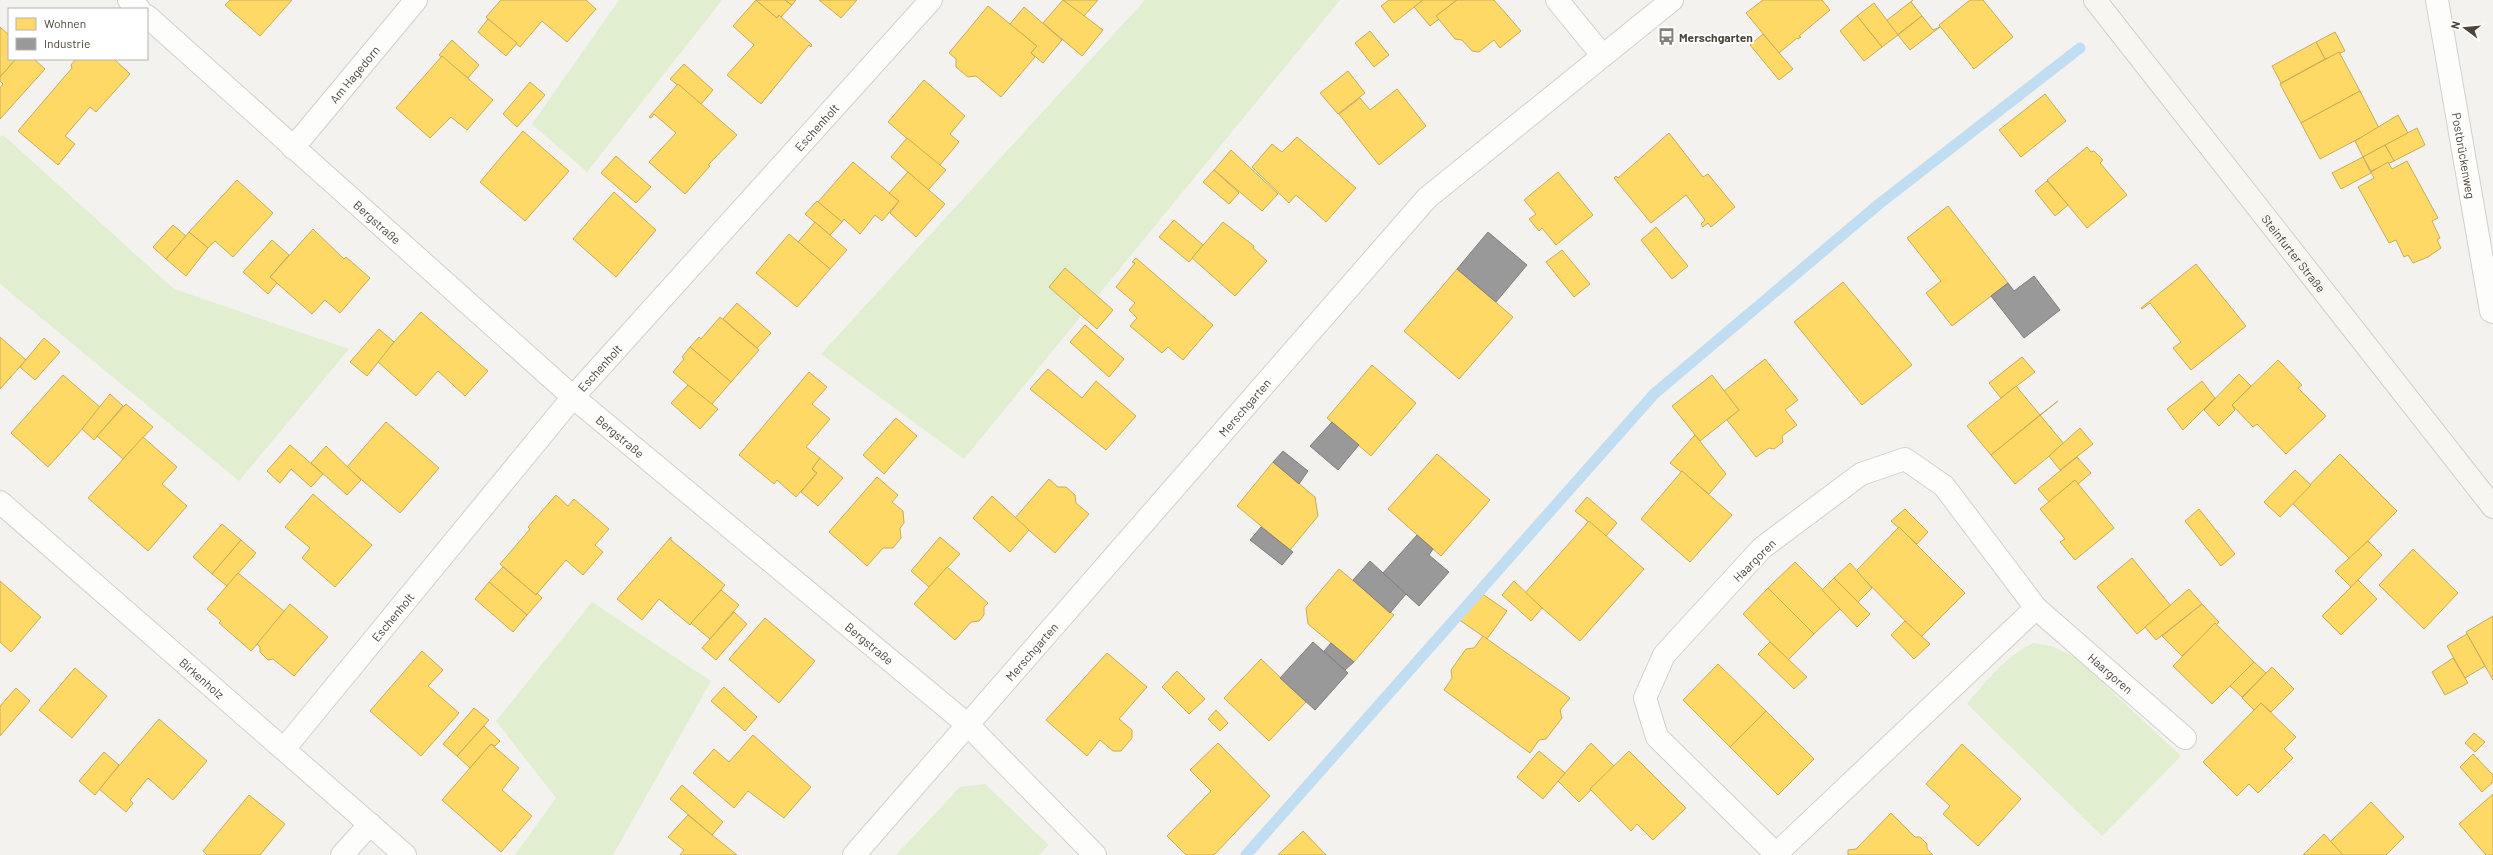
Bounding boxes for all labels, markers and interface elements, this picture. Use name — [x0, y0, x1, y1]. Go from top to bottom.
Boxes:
legend — [8, 8, 148, 60]
north arrow — [2445, 8, 2485, 48]
text: Wohnen — [44, 16, 86, 30]
text: N — [2448, 20, 2462, 30]
bus stop icon: Merschgarten — [1656, 27, 1676, 47]
place label: Merschgarten — [1679, 30, 1753, 44]
text: Industrie — [44, 36, 90, 50]
street label: Am Hagedorn — [326, 43, 382, 106]
street label: Eschenholt — [792, 101, 841, 153]
street label: Postbrückenweg — [2450, 112, 2478, 200]
street label: Bergstraße — [351, 197, 404, 247]
street label: Steinfurter Straße — [2259, 212, 2329, 295]
street label: Eschenholt — [575, 341, 624, 394]
street label: Merschgarten — [1215, 376, 1273, 439]
street label: Bergstraße — [593, 412, 647, 460]
street label: Haargoren — [1730, 536, 1778, 584]
street label: Eschenholt — [368, 590, 417, 644]
street label: Bergstraße — [843, 619, 896, 667]
street label: Merschgarten — [1003, 620, 1060, 683]
street label: Haargoren — [2085, 650, 2136, 696]
street label: Birkenholz — [177, 655, 227, 701]

